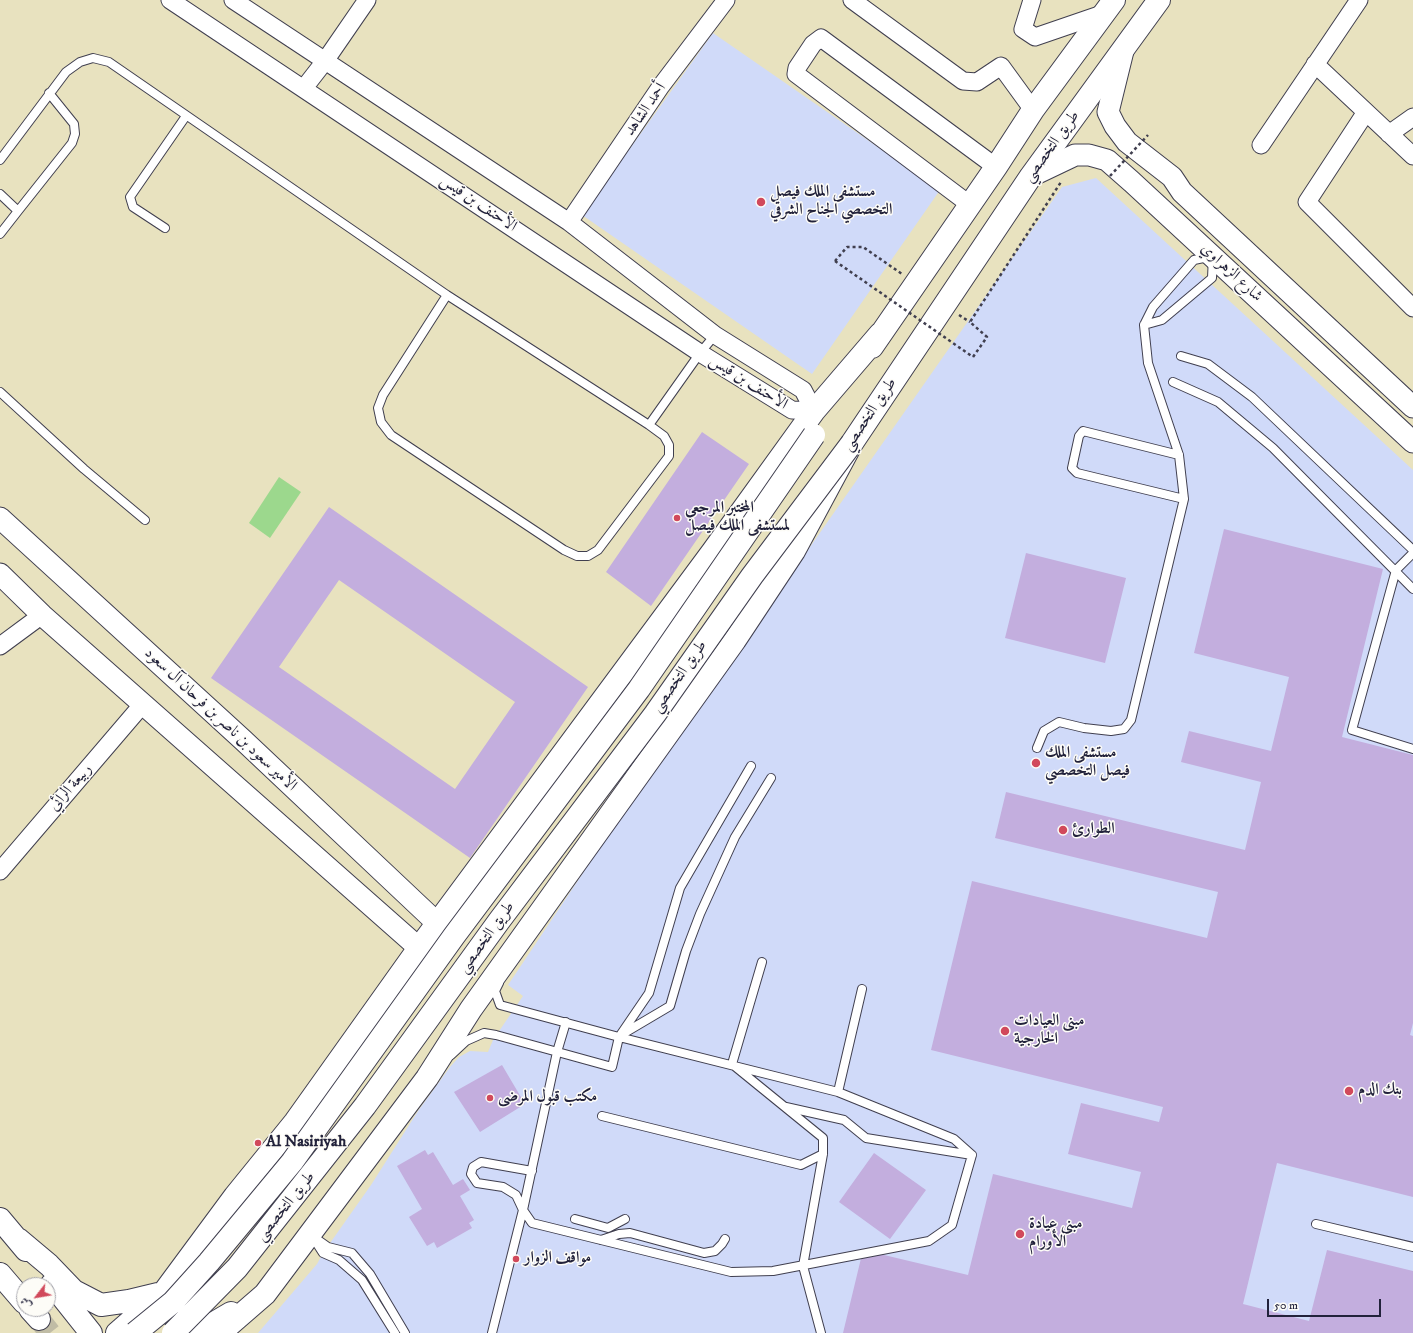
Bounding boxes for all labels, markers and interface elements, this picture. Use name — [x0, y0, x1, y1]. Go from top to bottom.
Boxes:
street label: أحمد الشاهد — [621, 80, 671, 140]
street label: طريق التخصصي — [1020, 107, 1084, 187]
street label: الأحنف بن قيس — [436, 171, 520, 237]
place label: مستشفى الملك فيصل التخصصي الجناح الشرقي — [770, 183, 893, 221]
marker: مستشفى الملك فيصل التخصصي الجناح الشرقي — [755, 196, 767, 208]
street label: شارع الزهراوي — [1196, 240, 1266, 306]
street label: الأحنف بن قيس — [705, 351, 791, 415]
street label: طريق التخصصي — [839, 375, 901, 455]
place label: المختبر المرجعي لمستشفى الملك فيصل — [685, 499, 790, 537]
marker: المختبر المرجعي لمستشفى الملك فيصل — [672, 513, 682, 523]
street label: طريق التخصصي — [648, 637, 712, 717]
street label: الأمير سعود بن ناصر بن فرحان آل سعود — [140, 644, 300, 796]
place label: مستشفى الملك فيصل التخصصي — [1045, 744, 1130, 782]
marker: مستشفى الملك فيصل التخصصي — [1030, 757, 1042, 769]
street label: ربيعة الرائي — [45, 760, 97, 816]
place label: الطوارئ — [1072, 820, 1115, 840]
marker: الطوارئ — [1057, 824, 1069, 836]
street label: طريق التخصصي — [455, 898, 519, 978]
place label: مبنى العيادات الخارجية — [1014, 1012, 1084, 1050]
marker: مبنى العيادات الخارجية — [999, 1025, 1011, 1037]
place label: بنك الدم — [1358, 1081, 1402, 1101]
marker: بنك الدم — [1343, 1085, 1355, 1097]
place label: مكتب قبول المرضى — [498, 1088, 597, 1108]
marker: مكتب قبول المرضى — [485, 1093, 495, 1103]
place label: Al Nasiriyah — [266, 1133, 346, 1153]
marker: Al Nasiriyah — [253, 1138, 263, 1148]
street label: طريق التخصصي — [252, 1168, 320, 1246]
place label: مبنى عيادة الأورام — [1029, 1215, 1083, 1253]
marker: مبنى عيادة الأورام — [1014, 1228, 1026, 1240]
place label: مواقف الزوار — [524, 1249, 591, 1269]
marker: مواقف الزوار — [511, 1254, 521, 1264]
north arrow — [16, 1277, 56, 1317]
scale bar — [1269, 1291, 1383, 1317]
text: ش — [18, 1294, 35, 1311]
text: 50 m — [1274, 1298, 1298, 1313]

